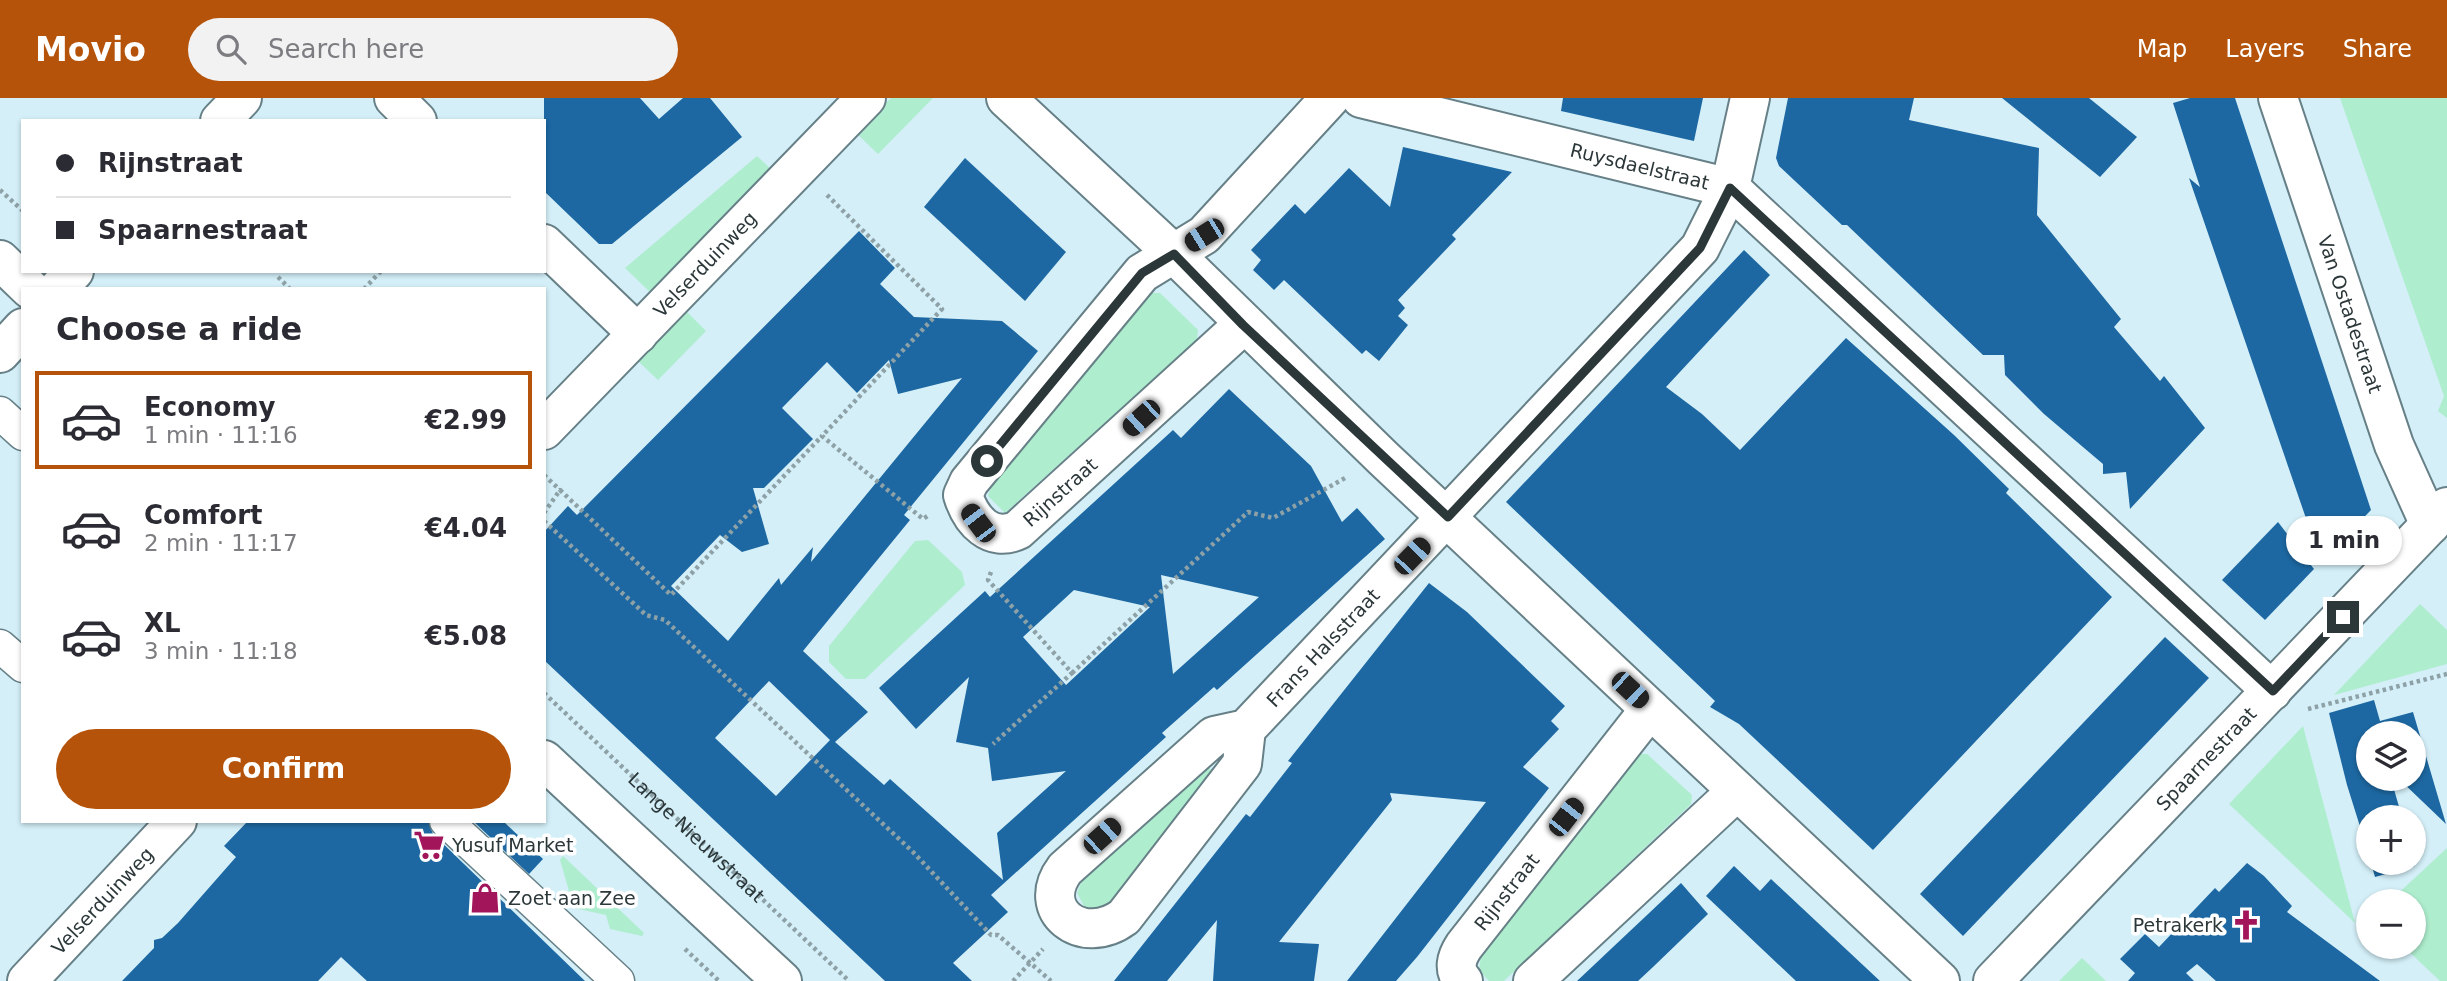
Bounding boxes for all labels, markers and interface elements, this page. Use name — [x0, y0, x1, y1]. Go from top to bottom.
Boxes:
search box — [188, 18, 678, 81]
text: Movio — [35, 30, 146, 69]
icon: search — [212, 30, 250, 68]
text: Search here — [268, 34, 424, 64]
text: Map — [2137, 35, 2187, 63]
text: Layers — [2225, 35, 2305, 63]
text: Share — [2343, 35, 2412, 63]
street label: Ruysdaelstraat — [1568, 138, 1712, 194]
text: Rijnstraat — [98, 148, 243, 178]
street label: Velserduinweg — [649, 207, 761, 321]
text: Spaarnestraat — [98, 215, 308, 245]
car — [1181, 215, 1228, 255]
street label: Van Ostadestraat — [2314, 233, 2387, 396]
text: Choose a ride — [56, 310, 302, 348]
icon: car — [60, 389, 123, 452]
text: Economy — [144, 392, 275, 422]
car — [1119, 396, 1164, 440]
text: €2.99 — [425, 405, 507, 435]
text: 1 min · 11:16 — [144, 422, 298, 448]
route start — [971, 445, 1003, 477]
street label: Rijnstraat — [1019, 453, 1101, 531]
icon: car — [60, 497, 123, 560]
text: Comfort — [144, 500, 262, 530]
car — [957, 500, 1000, 546]
text: €4.04 — [425, 513, 507, 543]
callout: 1 min — [2285, 516, 2401, 564]
text: 1 min — [2308, 527, 2380, 553]
text: 2 min · 11:17 — [144, 530, 298, 556]
car — [1390, 534, 1435, 578]
street label: Frans Halsstraat — [1262, 584, 1384, 711]
route end — [2327, 601, 2359, 633]
icon: car — [60, 605, 123, 668]
text: XL — [144, 608, 181, 638]
text: €5.08 — [425, 621, 507, 651]
text: 3 min · 11:18 — [144, 638, 298, 664]
car — [1608, 668, 1653, 712]
street label: Spaarnestraat — [2152, 702, 2261, 815]
map controls — [2356, 721, 2426, 959]
button: layers — [2356, 721, 2426, 791]
button: Confirm — [56, 729, 511, 809]
street label: Lange Nieuwstraat — [624, 768, 769, 907]
car — [1545, 794, 1588, 840]
button: + — [2356, 805, 2426, 875]
car — [1080, 814, 1125, 858]
supermarket icon: Yusuf Market — [412, 828, 446, 862]
place label: Yusuf Market — [451, 834, 573, 856]
street label: Velserduinweg — [47, 843, 158, 959]
street label: Rijnstraat — [1469, 849, 1543, 935]
shop icon: Zoet aan Zee — [468, 881, 502, 915]
place label: Zoet aan Zee — [508, 887, 636, 909]
button: − — [2356, 889, 2426, 959]
church icon: Petrakerk — [2229, 908, 2263, 942]
place label: Petrakerk — [2133, 914, 2223, 936]

